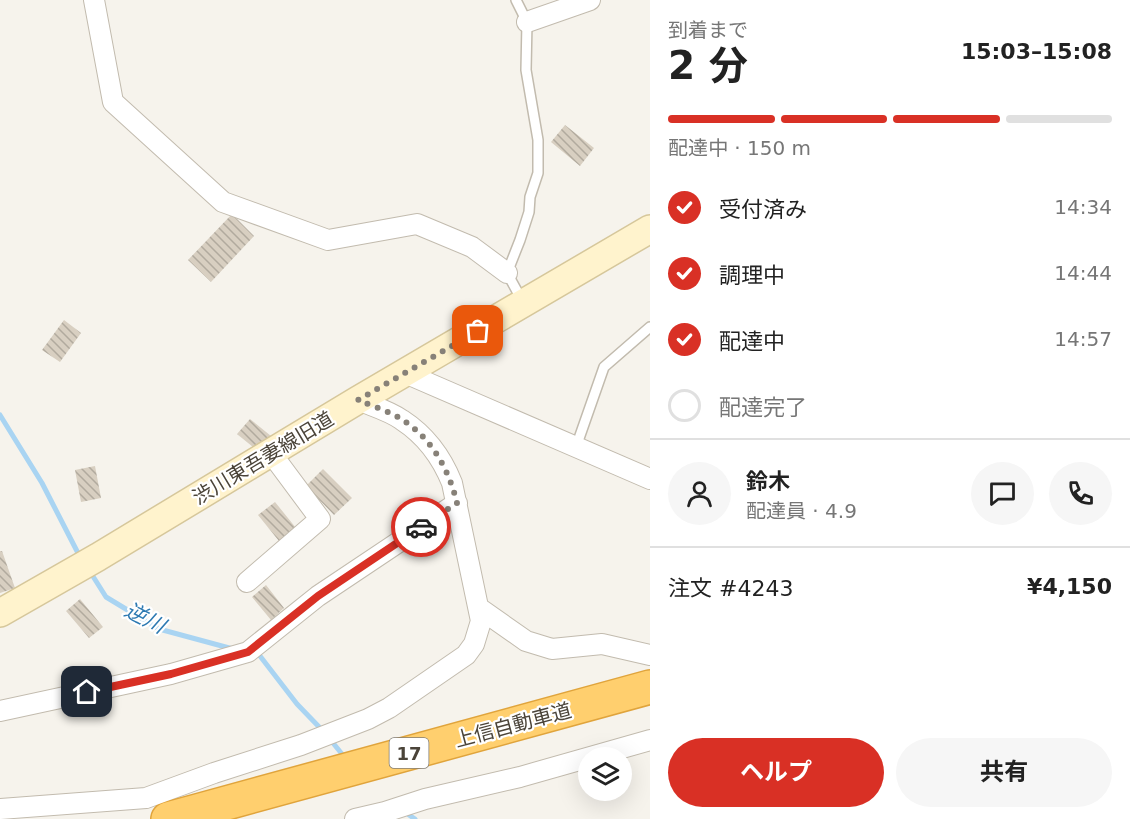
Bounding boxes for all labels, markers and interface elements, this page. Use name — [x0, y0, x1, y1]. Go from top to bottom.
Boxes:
text: 到着まで — [668, 18, 748, 42]
text: 15:03–15:08 — [961, 39, 1112, 64]
text: 2 分 — [668, 43, 748, 88]
text: 配達中 · 150 m — [668, 136, 811, 160]
icon: check — [668, 191, 701, 224]
text: 14:34 — [1054, 195, 1112, 219]
text: 受付済み — [719, 197, 807, 222]
icon: check — [668, 257, 701, 290]
text: 14:44 — [1054, 261, 1112, 285]
text: 調理中 — [719, 263, 785, 288]
pin — [452, 305, 503, 356]
icon: bag — [461, 314, 494, 347]
icon: check — [668, 323, 701, 356]
text: 14:57 — [1054, 327, 1112, 351]
text: 配達中 — [719, 329, 785, 354]
text: 配達完了 — [719, 395, 807, 420]
street label: 渋川東吾妻線旧道 — [188, 407, 338, 509]
button: person — [668, 462, 731, 525]
button: chat — [971, 462, 1034, 525]
button: phone — [1049, 462, 1112, 525]
text: 鈴木 — [746, 469, 790, 494]
courier — [391, 497, 451, 557]
text: 配達員 · 4.9 — [746, 499, 857, 523]
icon: car — [405, 511, 438, 544]
text: ¥4,150 — [1027, 574, 1112, 599]
text: 注文 #4243 — [668, 576, 793, 601]
water label: 逆川 — [121, 598, 171, 639]
pin — [61, 666, 112, 717]
icon: home — [70, 675, 103, 708]
street label: 上信自動車道 — [452, 698, 574, 752]
road number: 17 — [390, 738, 428, 768]
button: ヘルプ — [668, 738, 884, 807]
button: 共有 — [896, 738, 1112, 807]
map controls — [578, 747, 632, 801]
button: layers — [578, 747, 632, 801]

